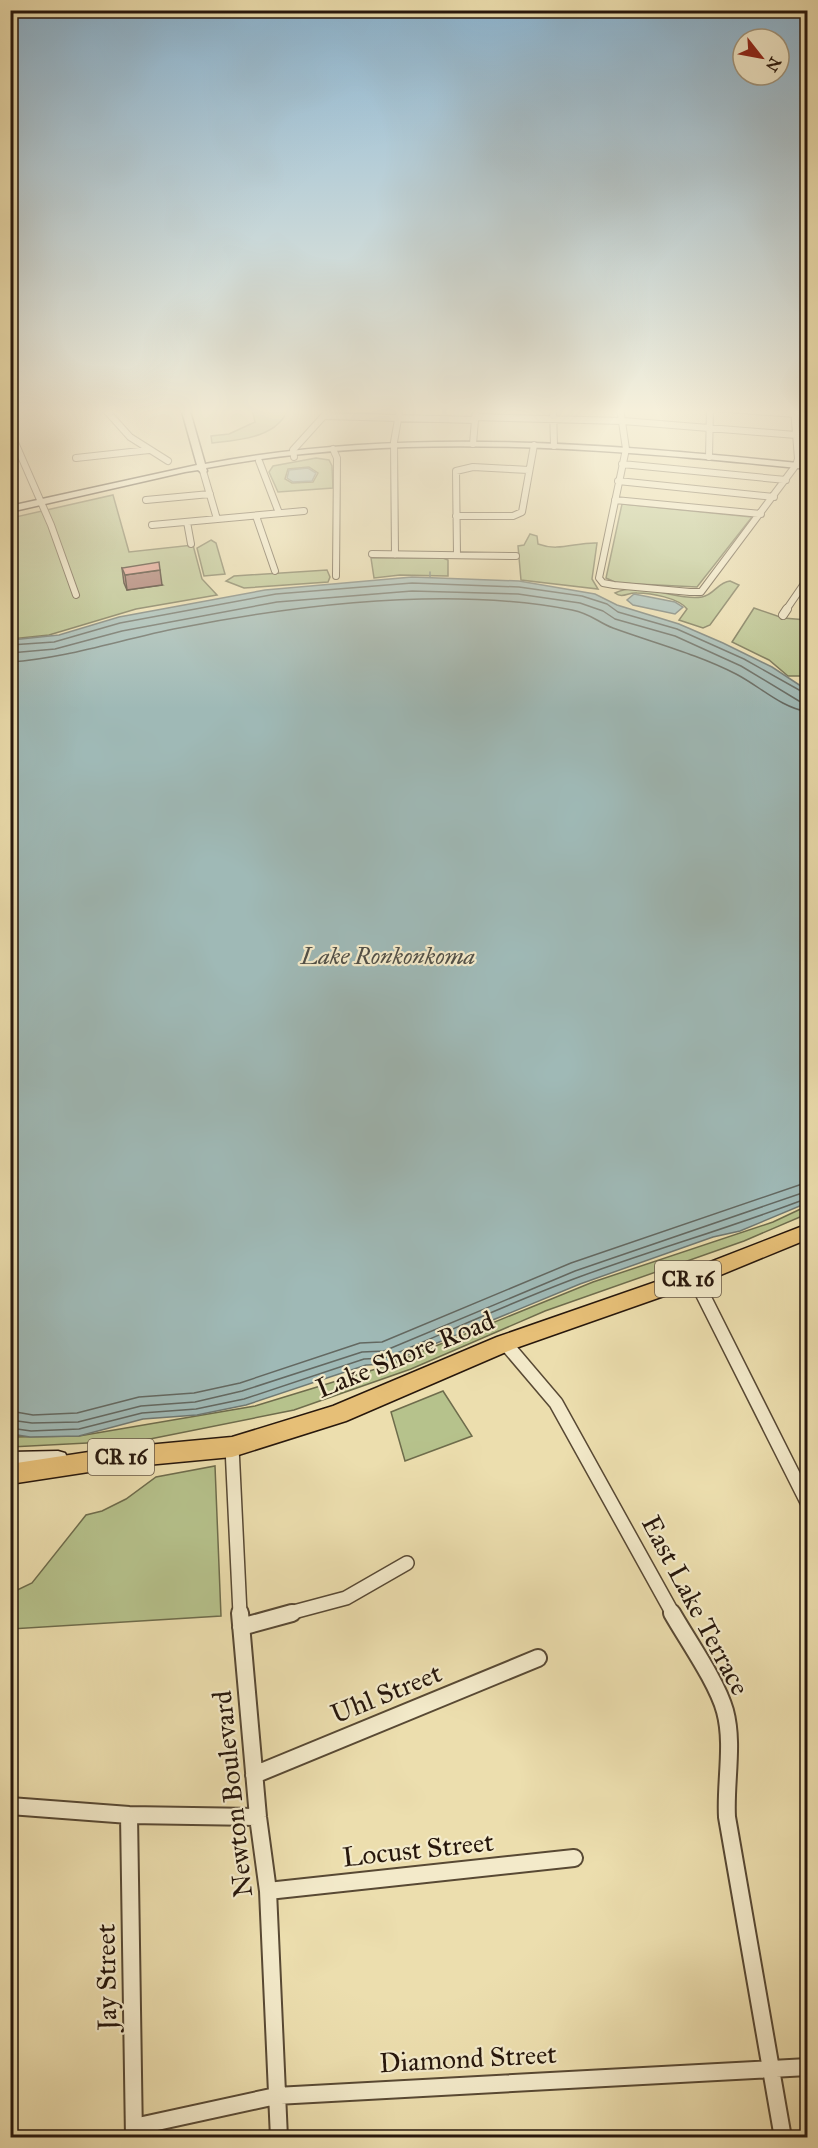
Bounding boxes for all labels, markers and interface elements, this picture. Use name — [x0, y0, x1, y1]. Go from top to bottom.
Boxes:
north arrow — [731, 27, 791, 87]
text: N — [762, 54, 785, 76]
water label: Lake Ronkonkoma — [300, 941, 475, 971]
road number: CR 16 — [655, 1261, 721, 1297]
street label: Lake Shore Road — [311, 1303, 499, 1405]
road number: CR 16 — [88, 1439, 154, 1475]
street label: East Lake Terrace — [635, 1510, 757, 1700]
street label: Uhl Street — [326, 1656, 447, 1730]
street label: Newton Boulevard — [205, 1689, 259, 1899]
street label: Locust Street — [341, 1825, 496, 1873]
street label: Jay Street — [89, 1923, 123, 2034]
street label: Diamond Street — [378, 2037, 558, 2079]

